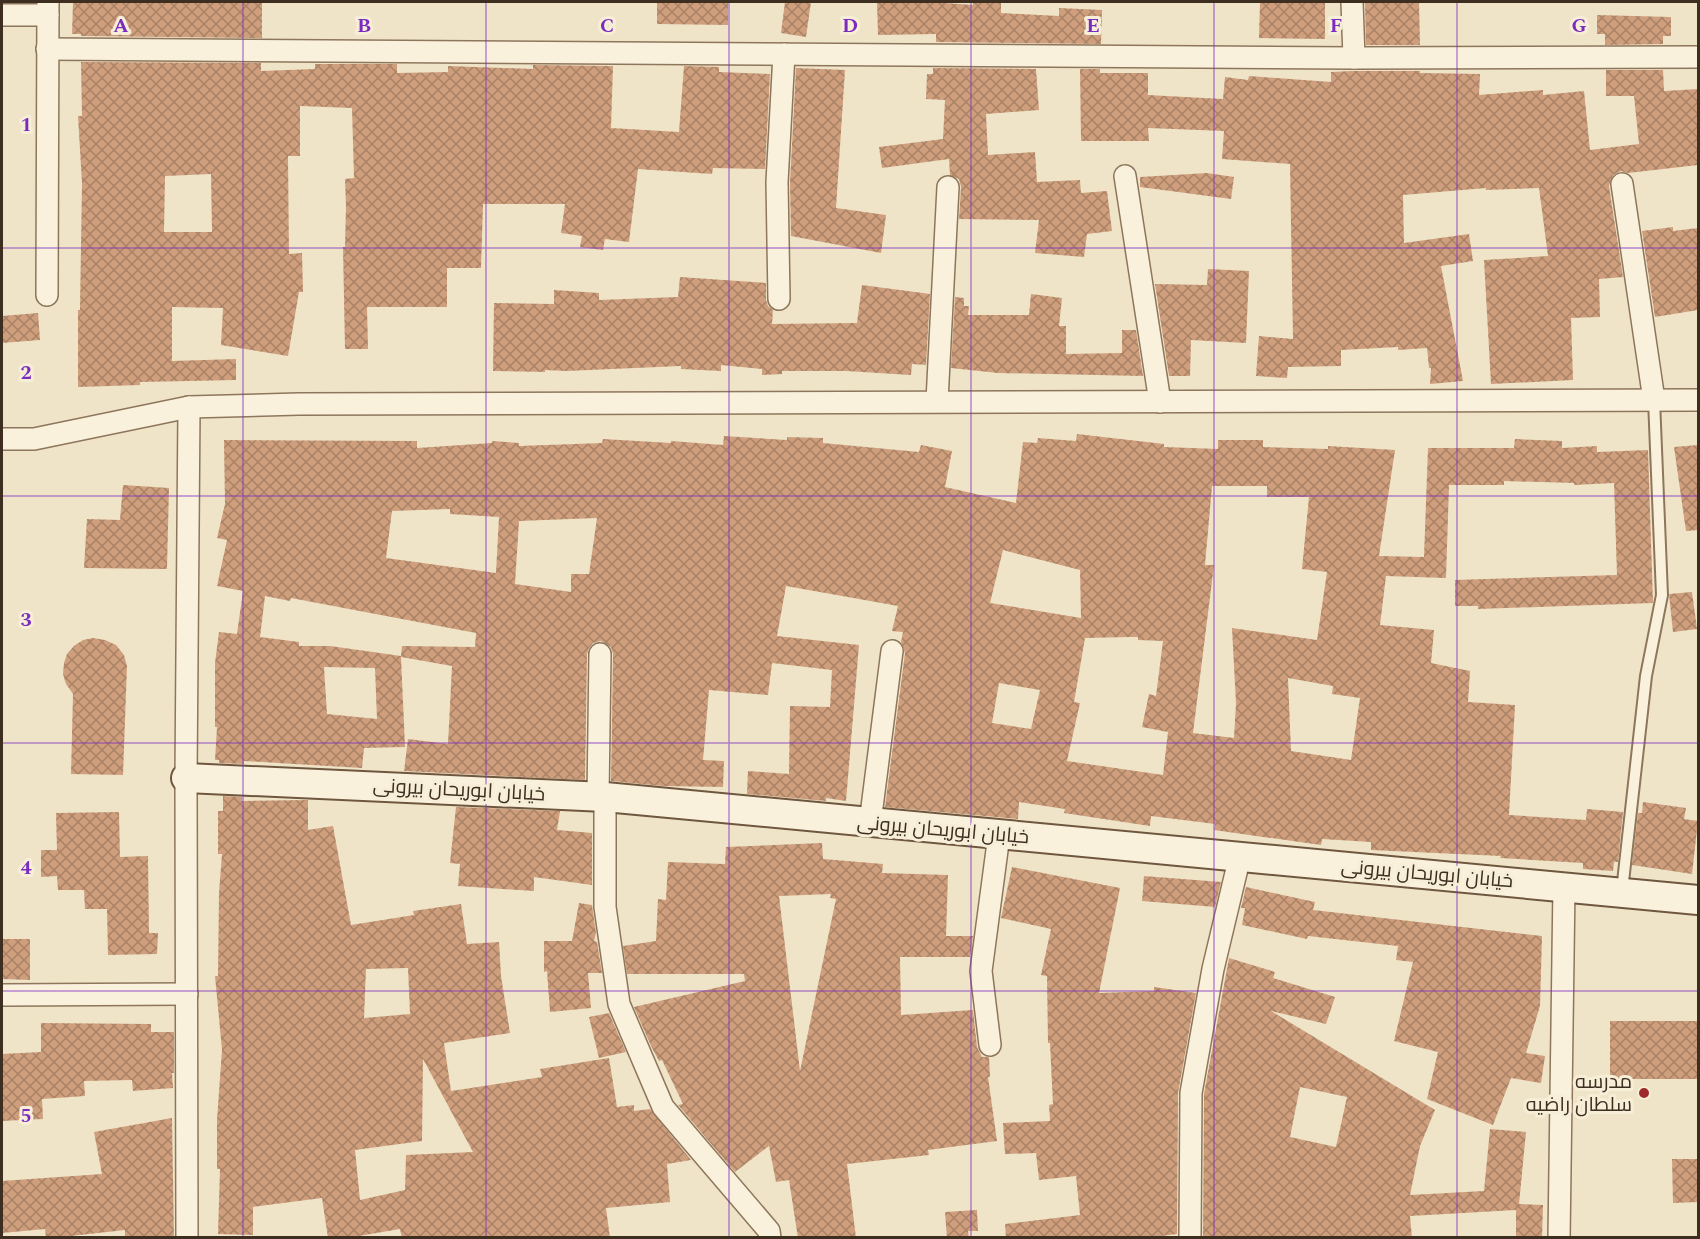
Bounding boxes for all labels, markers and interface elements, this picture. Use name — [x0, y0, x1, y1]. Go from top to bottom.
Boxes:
text: A — [113, 11, 129, 41]
text: B — [357, 11, 371, 41]
text: C — [600, 11, 614, 41]
text: D — [842, 11, 858, 41]
text: E — [1086, 11, 1100, 41]
text: F — [1330, 11, 1342, 41]
text: G — [1571, 11, 1587, 41]
text: 1 — [20, 110, 32, 140]
text: 2 — [20, 358, 32, 388]
text: 3 — [20, 605, 32, 635]
street label: خیابان ابوریحان بیرونی — [372, 771, 546, 809]
street label: خیابان ابوریحان بیرونی — [856, 808, 1030, 852]
street label: خیابان ابوریحان بیرونی — [1340, 852, 1514, 896]
text: 4 — [20, 853, 32, 883]
place label: مدرسه سلطان راضیه — [1526, 1067, 1632, 1120]
marker: مدرسه سلطان راضیه — [1637, 1086, 1651, 1100]
text: 5 — [20, 1101, 32, 1131]

